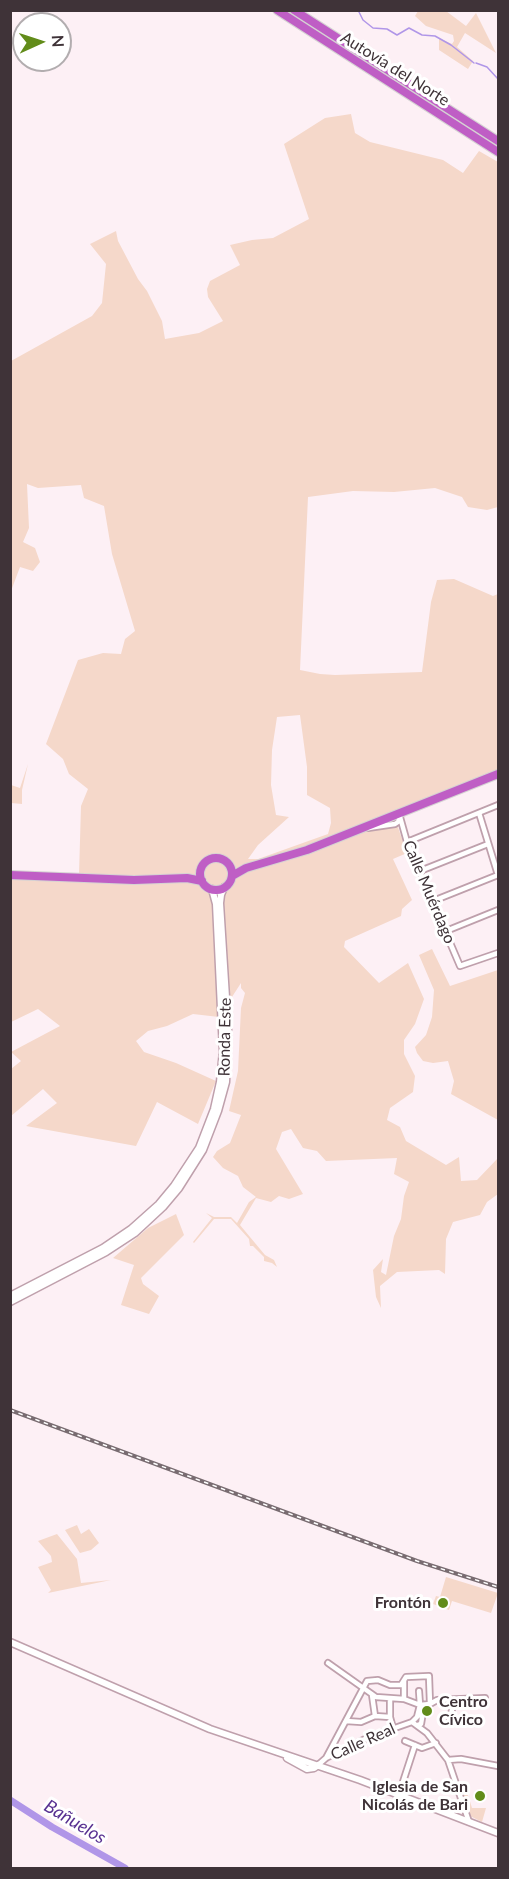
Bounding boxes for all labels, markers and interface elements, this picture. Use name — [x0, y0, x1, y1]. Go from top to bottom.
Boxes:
north arrow — [12, 12, 72, 72]
street label: Autovía del Norte — [337, 28, 453, 110]
text: N — [49, 34, 68, 48]
street label: Calle Muérdago — [399, 837, 459, 947]
street label: Ronda Este — [215, 997, 235, 1077]
place label: Frontón — [375, 1593, 431, 1613]
marker: Frontón — [436, 1596, 450, 1610]
place label: Centro Cívico — [439, 1692, 488, 1730]
marker: Centro Cívico — [420, 1704, 434, 1718]
street label: Calle Real — [328, 1719, 398, 1765]
place label: Iglesia de San Nicolás de Bari — [362, 1777, 468, 1815]
marker: Iglesia de San Nicolás de Bari — [473, 1789, 487, 1803]
water label: Bañuelos — [40, 1795, 110, 1849]

